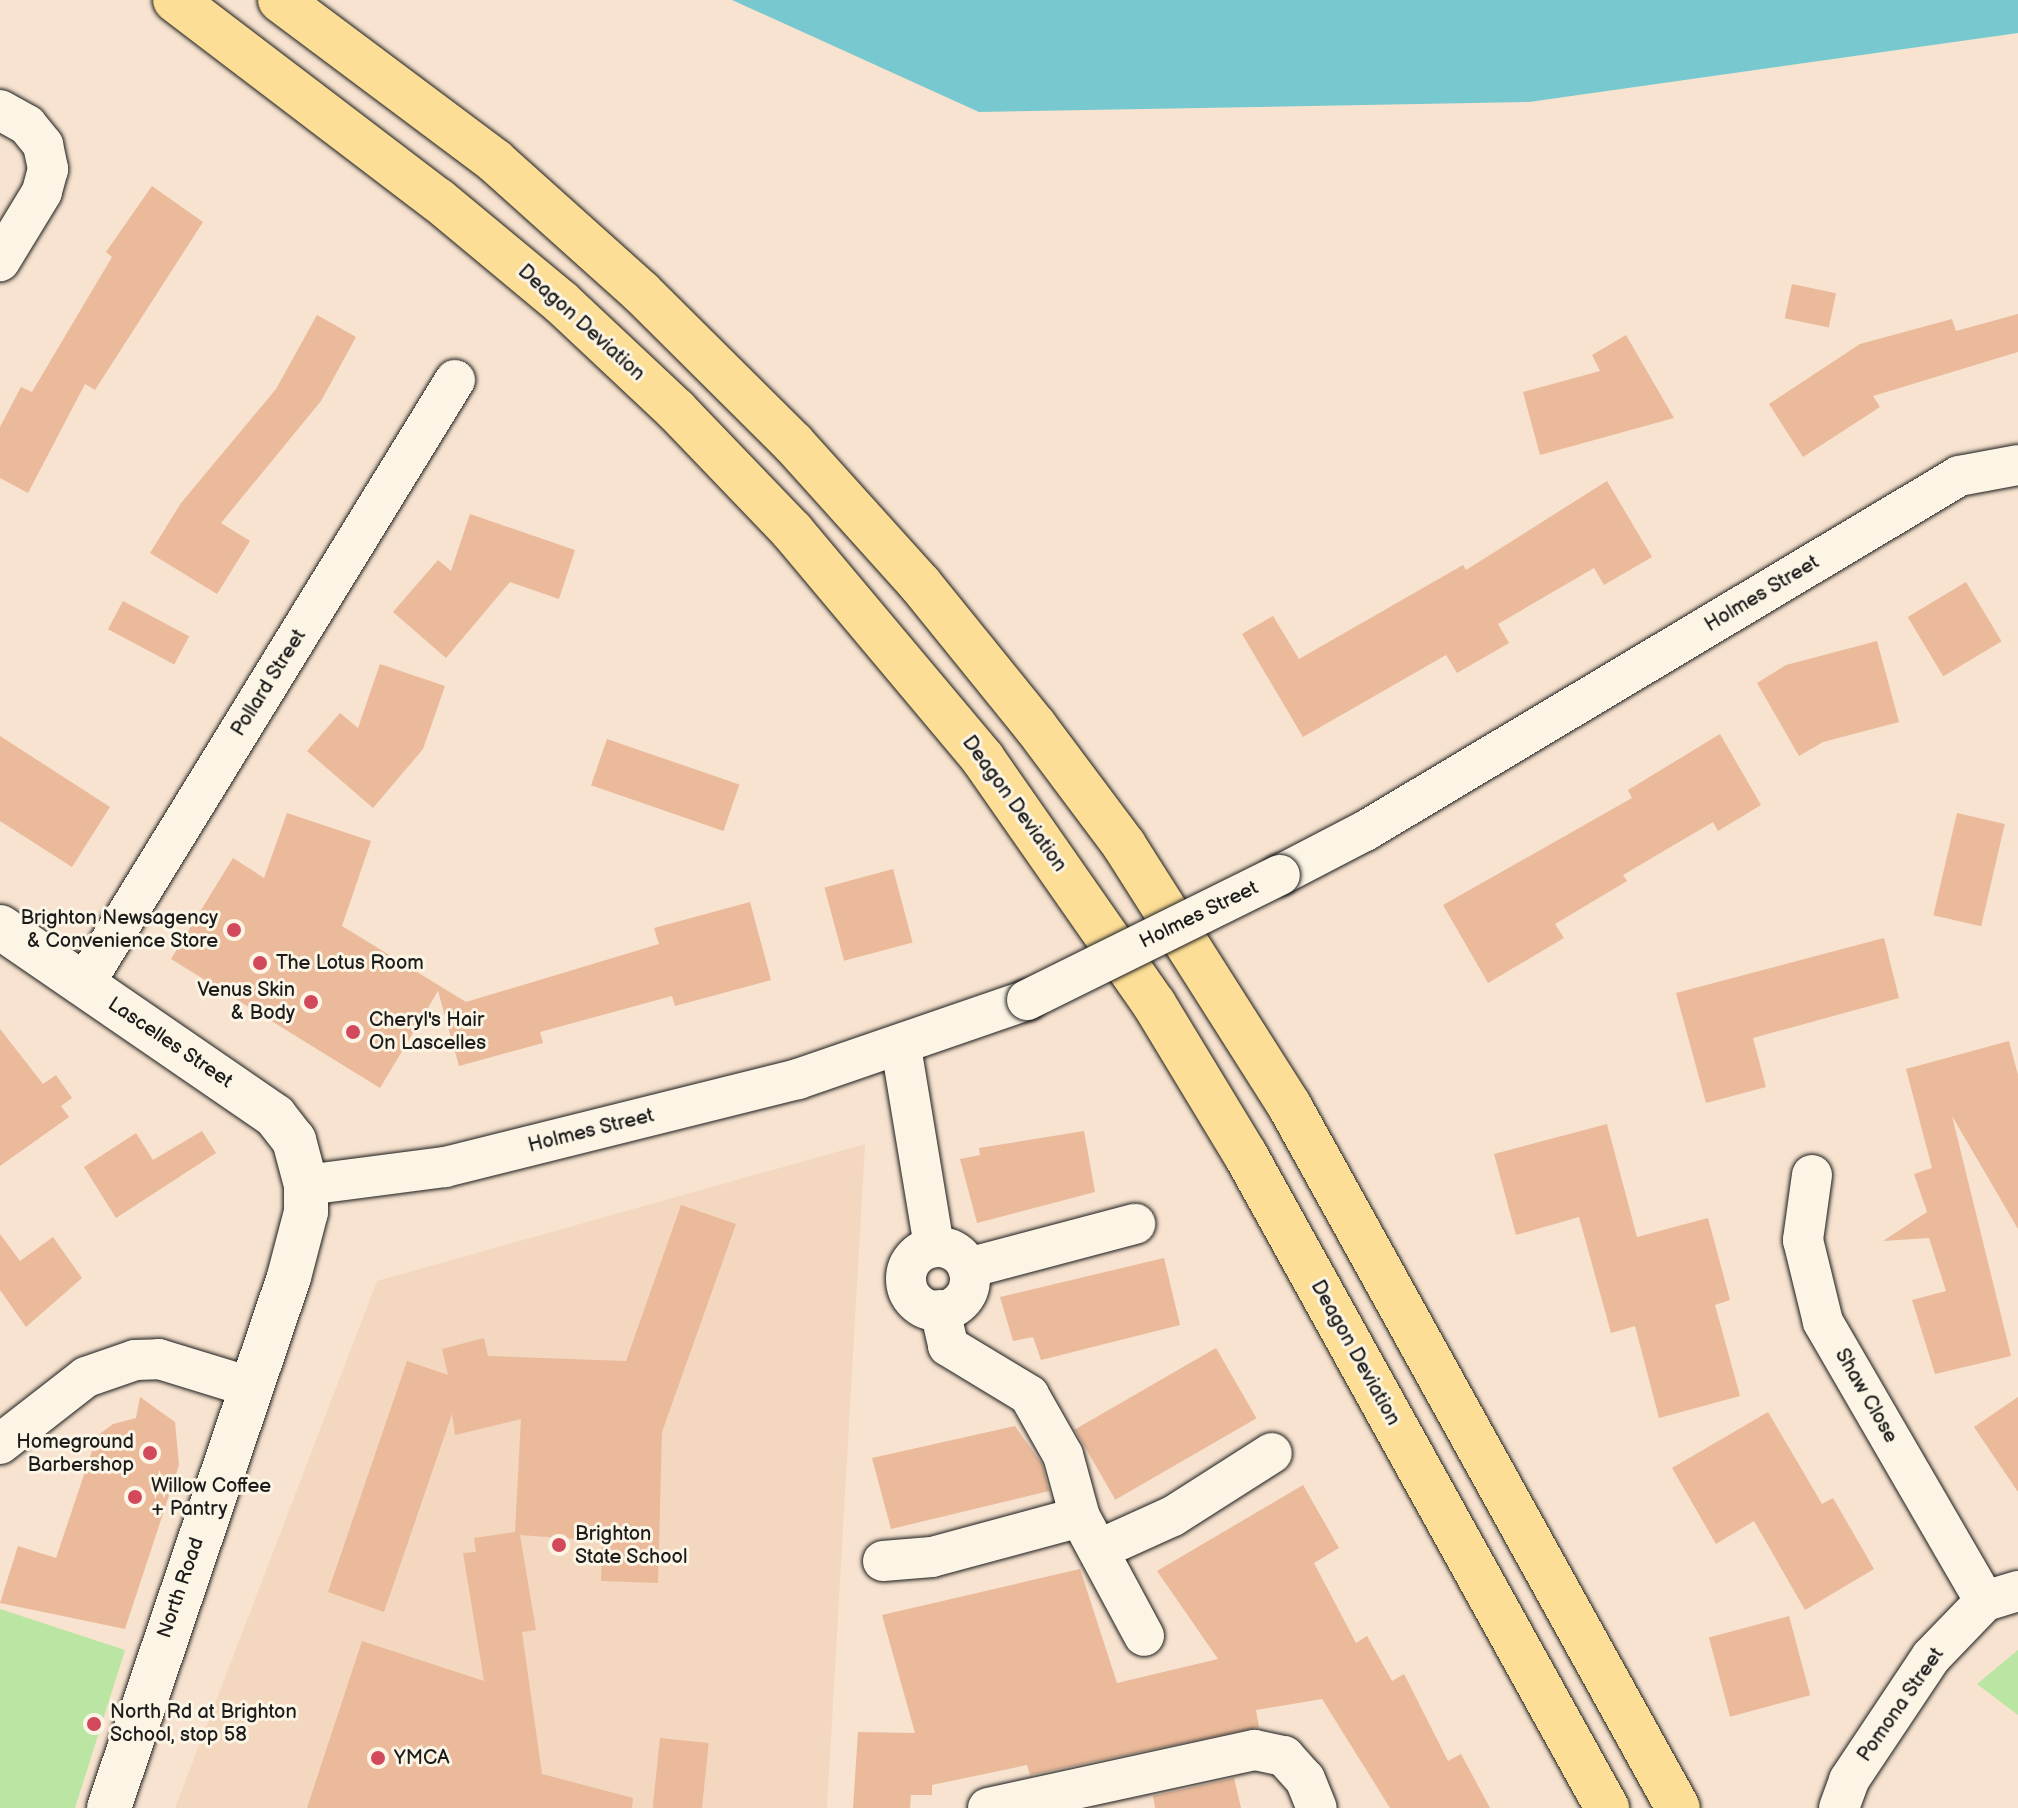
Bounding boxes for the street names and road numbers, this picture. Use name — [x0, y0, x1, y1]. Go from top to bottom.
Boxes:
street label: Deagon Deviation — [513, 260, 649, 386]
street label: Holmes Street — [1701, 550, 1823, 638]
street label: Pollard Street — [227, 625, 311, 741]
street label: Deagon Deviation — [957, 731, 1071, 877]
street label: Holmes Street — [1136, 876, 1262, 954]
street label: Lascelles Street — [103, 992, 237, 1094]
street label: Holmes Street — [525, 1104, 657, 1158]
street label: Deagon Deviation — [1305, 1276, 1405, 1430]
street label: Shaw Close — [1829, 1345, 1903, 1447]
street label: North Road — [153, 1535, 209, 1641]
street label: Pomona Street — [1853, 1643, 1949, 1767]

